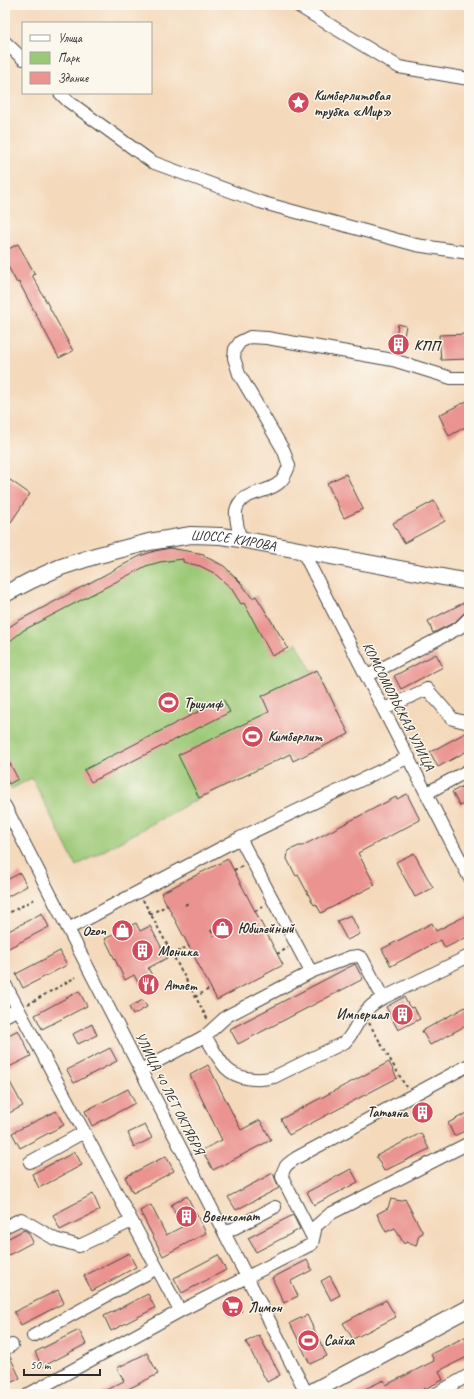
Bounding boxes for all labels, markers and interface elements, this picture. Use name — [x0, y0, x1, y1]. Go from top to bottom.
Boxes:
legend — [22, 22, 152, 94]
text: Улица — [58, 30, 83, 46]
text: Парк — [58, 50, 81, 66]
text: Здание — [58, 70, 89, 86]
place label: Кимберлитовая трубка «Мир» — [314, 87, 392, 120]
place icon: Кимберлитовая трубка «Мир» — [285, 90, 311, 116]
building icon: КПП — [385, 332, 411, 358]
place label: КПП — [414, 337, 442, 354]
street label: ШОССЕ КИРОВА — [190, 527, 278, 555]
street label: КОМСОМОЛЬСКАЯ УЛИЦА — [359, 639, 439, 774]
sports icon: Триумф — [156, 690, 182, 716]
place label: Триумф — [184, 695, 224, 712]
sports icon: Кимберлит — [240, 723, 266, 749]
place label: Кимберлит — [268, 728, 323, 745]
shop icon: Юбилейный — [209, 915, 235, 941]
shop icon: Ozon — [109, 917, 135, 943]
place label: Юбилейный — [238, 920, 295, 937]
place label: Ozon — [83, 922, 107, 939]
building icon: Моника — [129, 938, 155, 964]
place label: Моника — [158, 943, 200, 960]
restaurant icon: Атлет — [135, 972, 161, 998]
place label: Атлет — [164, 977, 198, 994]
building icon: Империал — [390, 1001, 416, 1027]
place label: Империал — [336, 1006, 390, 1023]
street label: УЛИЦА 40 ЛЕТ ОКТЯБРЯ — [131, 1029, 209, 1159]
building icon: Татьяна — [410, 1099, 436, 1125]
place label: Татьяна — [367, 1104, 410, 1121]
building icon: Военкомат — [174, 1203, 200, 1229]
place label: Военкомат — [202, 1208, 260, 1225]
supermarket icon: Лимон — [219, 1294, 245, 1320]
place label: Лимон — [248, 1299, 283, 1316]
sports icon: Сайха — [296, 1327, 322, 1353]
place label: Сайха — [324, 1332, 356, 1349]
scale bar — [24, 1351, 100, 1377]
text: 50 m — [30, 1357, 52, 1373]

